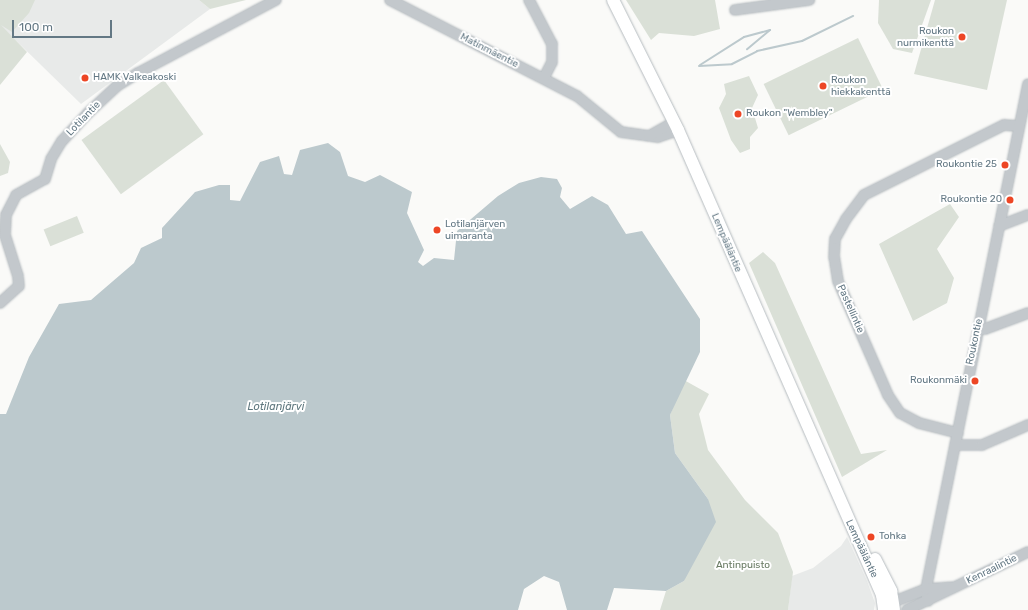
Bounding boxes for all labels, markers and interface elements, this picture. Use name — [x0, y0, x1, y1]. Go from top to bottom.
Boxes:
scale bar — [14, 12, 114, 38]
text: 100 m — [19, 20, 53, 34]
place label: Roukon nurmikenttä — [897, 25, 954, 48]
street label: Matinmäentie — [458, 31, 520, 71]
marker: Roukon nurmikenttä — [957, 32, 967, 42]
place label: HAMK Valkeakoski — [93, 72, 177, 84]
marker: HAMK Valkeakoski — [80, 73, 90, 83]
place label: Roukon hiekkakenttä — [831, 74, 891, 98]
marker: Roukon hiekkakenttä — [818, 81, 828, 91]
street label: Lotilantie — [65, 99, 103, 139]
place label: Roukon "Wembley" — [746, 108, 832, 120]
marker: Roukon "Wembley" — [733, 109, 743, 119]
place label: Roukontie 25 — [936, 159, 997, 171]
marker: Roukontie 25 — [1000, 160, 1010, 170]
place label: Roukontie 20 — [941, 194, 1002, 206]
marker: Roukontie 20 — [1005, 195, 1015, 205]
street label: Lempääläntie — [708, 212, 744, 274]
place label: Lotilanjärven uimaranta — [445, 218, 505, 242]
marker: Lotilanjärven uimaranta — [432, 225, 442, 235]
street label: Pastellintie — [834, 283, 866, 335]
street label: Roukontie — [964, 318, 986, 366]
place label: Roukonmäki — [910, 375, 967, 387]
marker: Roukonmäki — [970, 376, 980, 386]
water label: Lotilanjärvi — [247, 400, 305, 414]
street label: Lempääläntie — [842, 518, 880, 580]
place label: Tohka — [879, 531, 906, 543]
marker: Tohka — [866, 532, 876, 542]
street label: Kenraalintie — [965, 553, 1019, 587]
park label: Antinpuisto — [716, 560, 770, 572]

